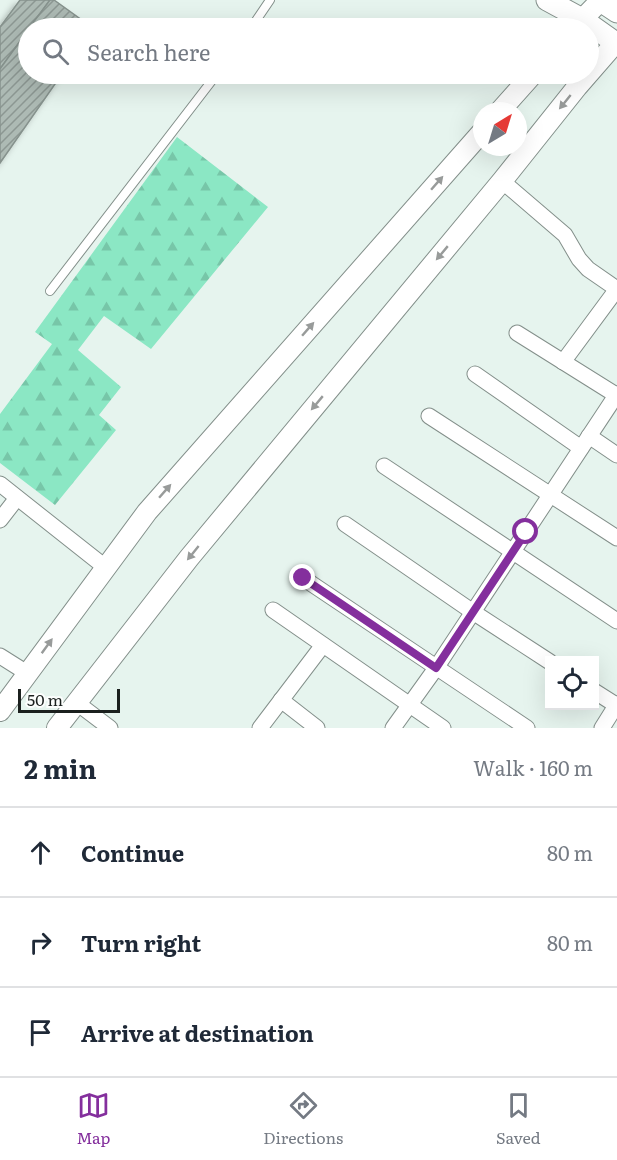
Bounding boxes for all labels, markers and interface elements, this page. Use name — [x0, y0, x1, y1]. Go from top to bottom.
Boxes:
search box — [18, 18, 599, 84]
icon: search — [39, 35, 72, 68]
text: Search here — [87, 35, 210, 68]
one-way arrow — [559, 94, 572, 110]
north arrow — [473, 102, 527, 156]
one-way arrow — [430, 176, 443, 191]
one-way arrow — [436, 245, 449, 260]
one-way arrow — [301, 322, 314, 337]
one-way arrow — [311, 395, 324, 411]
one-way arrow — [158, 484, 171, 499]
route start — [512, 518, 538, 544]
one-way arrow — [187, 545, 200, 560]
route end — [289, 564, 315, 590]
one-way arrow — [41, 639, 53, 655]
map controls — [545, 656, 599, 710]
button: locate — [545, 656, 599, 710]
scale bar — [18, 686, 120, 714]
text: 50 m — [27, 687, 63, 711]
text: 2 min — [24, 748, 97, 787]
text: Walk · 160 m — [473, 752, 593, 782]
icon: ahead — [24, 836, 57, 869]
text: Continue — [81, 836, 184, 869]
text: 80 m — [547, 837, 593, 867]
icon: right — [24, 926, 57, 959]
text: Turn right — [81, 926, 201, 959]
text: 80 m — [547, 927, 593, 957]
icon: arrive — [24, 1016, 57, 1049]
text: Arrive at destination — [81, 1016, 314, 1049]
tab: Map — [76, 1089, 110, 1149]
tab: Directions — [263, 1089, 343, 1149]
tab: Saved — [496, 1089, 541, 1149]

